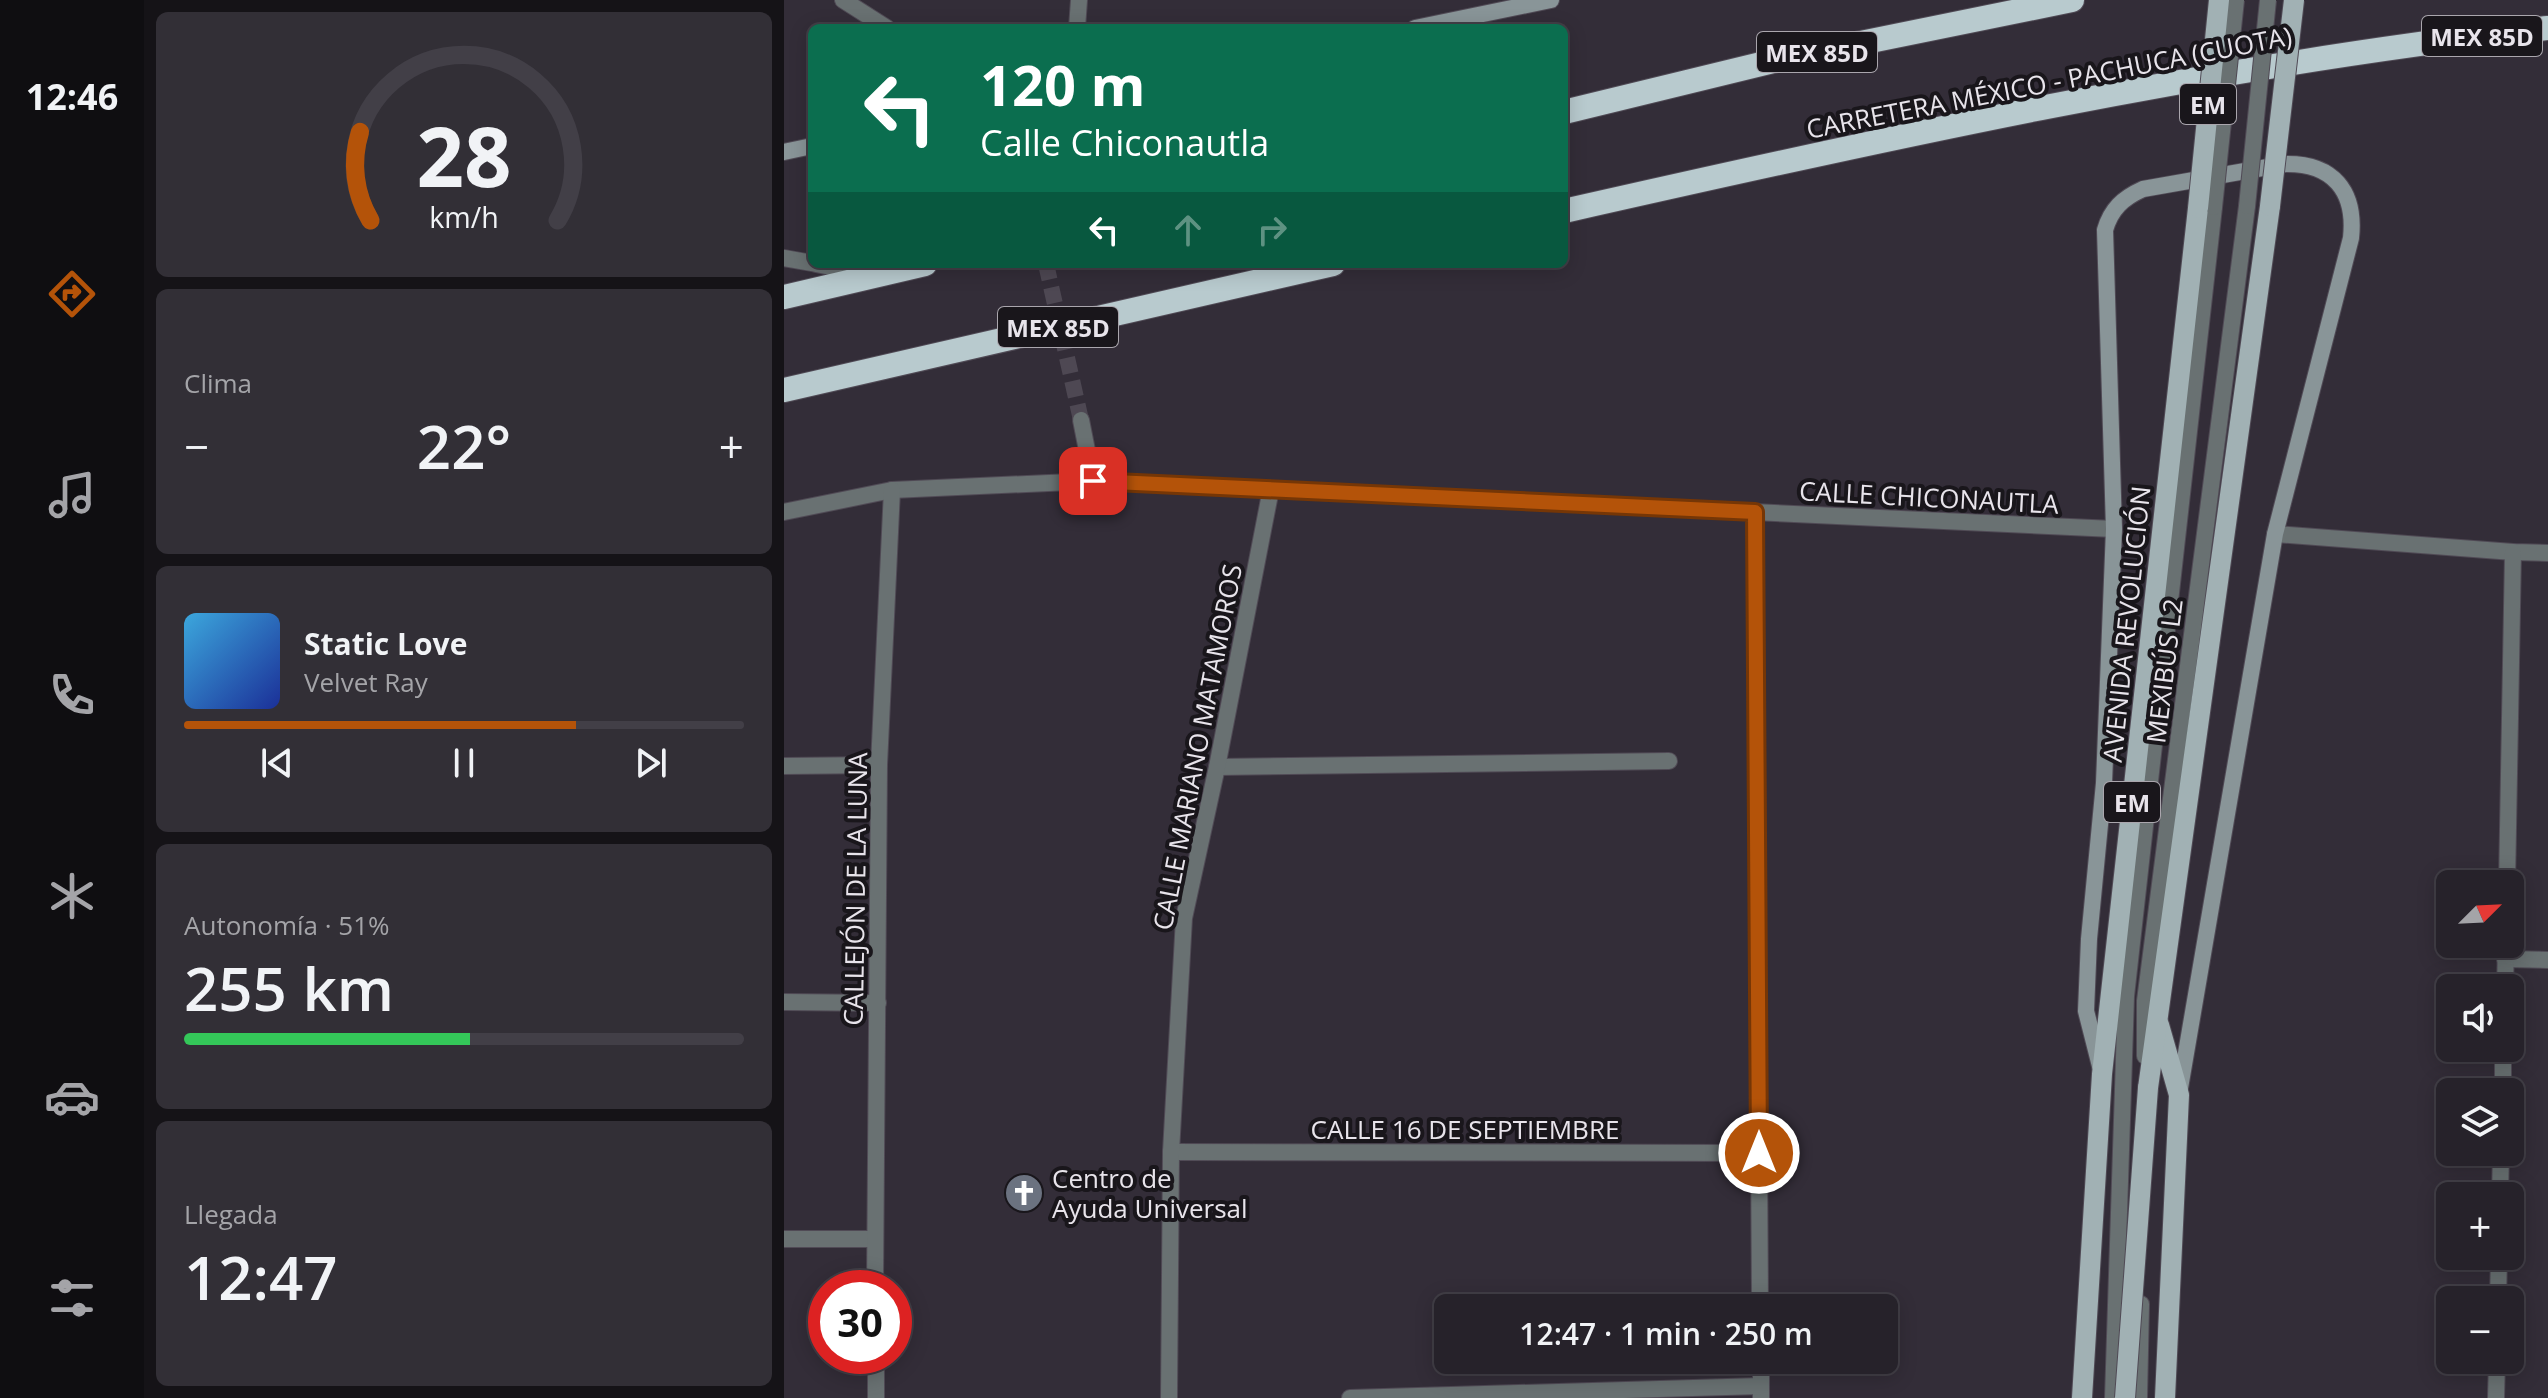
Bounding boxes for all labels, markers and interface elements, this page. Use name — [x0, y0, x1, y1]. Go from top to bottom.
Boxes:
road number: MEX 85D — [2422, 16, 2542, 56]
street label: CARRETERA MÉXICO - PACHUCA (CUOTA) — [1803, 17, 2295, 147]
road number: MEX 85D — [1757, 32, 1877, 72]
text: 120 m — [980, 46, 1146, 122]
icon: left — [848, 56, 952, 160]
text: 12:46 — [26, 72, 118, 121]
road number: EM — [2180, 84, 2236, 124]
text: 28 — [416, 97, 512, 210]
text: Calle Chiconautla — [980, 118, 1269, 167]
text: km/h — [429, 197, 499, 236]
icon: left — [1082, 208, 1126, 252]
icon: ahead — [1166, 208, 1210, 252]
icon: right — [1250, 208, 1294, 252]
icon: directions — [44, 266, 100, 322]
road number: MEX 85D — [998, 307, 1118, 347]
text: Clima — [184, 365, 252, 401]
text: 22° — [417, 405, 511, 487]
text: − — [184, 416, 209, 476]
text: + — [719, 416, 744, 476]
pin — [1059, 447, 1127, 515]
icon: arrive — [1071, 459, 1115, 503]
icon: music — [44, 467, 100, 523]
street label: CALLE CHICONAUTLA — [1798, 472, 2060, 522]
street label: AVENIDA REVOLUCIÓN — [2094, 484, 2158, 764]
street label: CALLE MARIANO MATAMOROS — [1144, 561, 1250, 933]
street label: MEXIBÚS L2 — [2137, 597, 2191, 745]
text: Static Love — [304, 623, 467, 664]
text: Velvet Ray — [304, 664, 428, 700]
icon: phone — [44, 667, 100, 723]
icon: previous — [255, 741, 299, 785]
icon: pause — [442, 741, 486, 785]
icon: next — [629, 741, 673, 785]
street label: CALLEJÓN DE LA LUNA — [835, 751, 875, 1026]
road number: EM — [2104, 782, 2160, 822]
icon: climate — [44, 868, 100, 924]
north arrow — [2436, 870, 2524, 958]
map controls — [2436, 870, 2524, 1374]
text: Autonomía · 51% — [184, 907, 390, 943]
text: 255 km — [184, 947, 394, 1029]
button: sound — [2436, 974, 2524, 1062]
icon: car — [44, 1069, 100, 1125]
button: layers — [2436, 1078, 2524, 1166]
street label: CALLE 16 DE SEPTIEMBRE — [1311, 1111, 1619, 1147]
position arrow — [1717, 1111, 1801, 1195]
place label: Centro de Ayuda Universal — [1052, 1160, 1248, 1226]
church icon: Centro de Ayuda Universal — [1003, 1172, 1045, 1214]
button: + — [2436, 1182, 2524, 1270]
text: Llegada — [184, 1196, 278, 1232]
text: 12:47 — [184, 1236, 338, 1318]
icon: filters — [44, 1270, 100, 1326]
speed limit sign: 30 — [808, 1270, 912, 1374]
button: − — [2436, 1286, 2524, 1374]
text: 12:47 · 1 min · 250 m — [1519, 1313, 1813, 1354]

